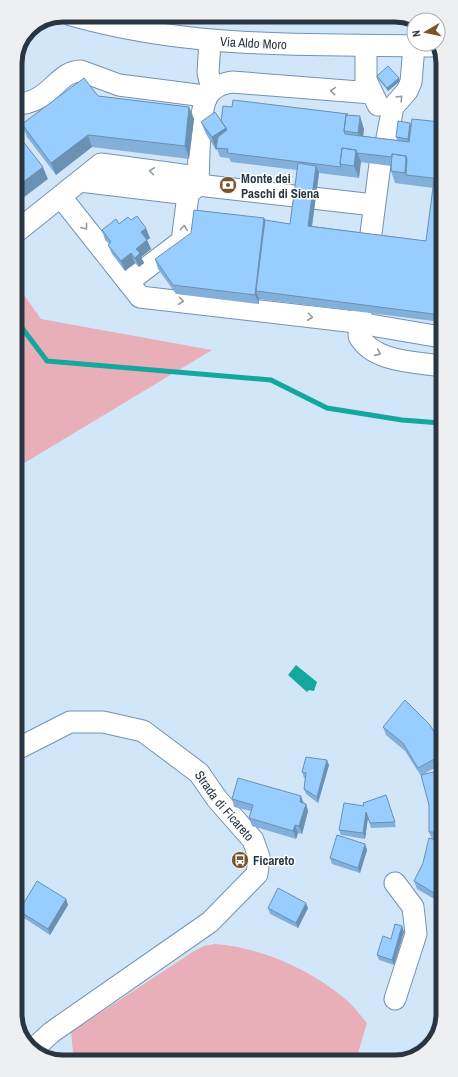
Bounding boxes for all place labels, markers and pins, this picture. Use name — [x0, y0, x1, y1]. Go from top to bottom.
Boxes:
place label: Monte dei Paschi di Siena — [241, 170, 319, 202]
bank icon: Monte dei Paschi di Siena — [218, 175, 238, 195]
bus stop icon: Ficareto — [230, 850, 250, 870]
place label: Ficareto — [253, 852, 294, 869]

